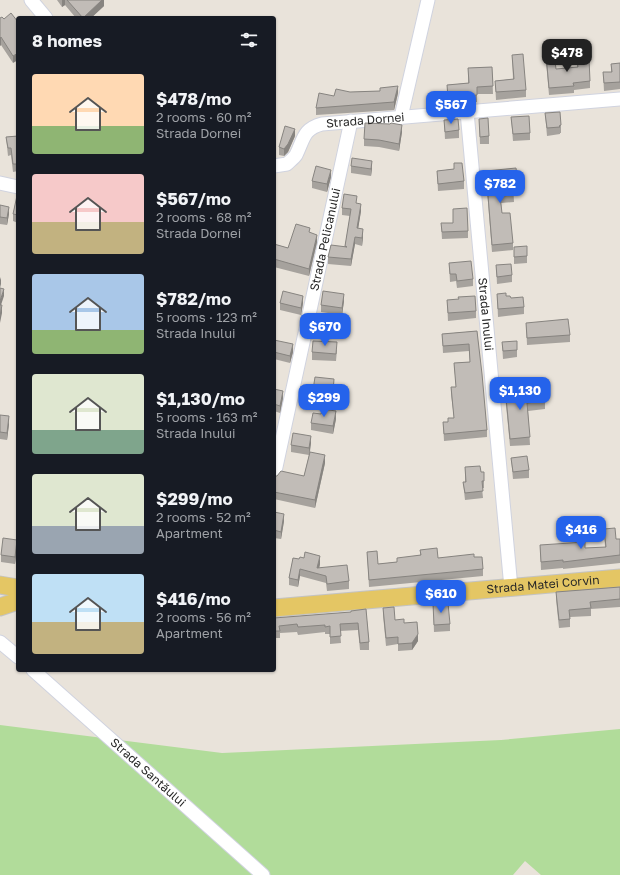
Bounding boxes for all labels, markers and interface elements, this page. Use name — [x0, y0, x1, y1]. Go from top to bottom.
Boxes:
icon: filters — [238, 29, 260, 51]
text: 8 homes — [32, 30, 102, 51]
pin: $478 — [543, 39, 591, 73]
text: $478 — [551, 44, 583, 60]
text: $478/mo — [156, 88, 231, 109]
icon: home — [64, 90, 112, 138]
pin: $567 — [427, 91, 475, 125]
text: $567 — [435, 96, 467, 112]
text: 2 rooms · 60 m² — [156, 109, 252, 125]
street label: Strada Dornei — [325, 109, 405, 131]
text: Strada Dornei — [156, 125, 241, 141]
pin: $782 — [476, 170, 524, 204]
text: $782 — [484, 175, 516, 191]
street label: Strada Pelicanului — [306, 187, 343, 292]
text: $567/mo — [156, 188, 231, 209]
icon: home — [64, 190, 112, 238]
text: 2 rooms · 68 m² — [156, 209, 251, 225]
text: Strada Dornei — [156, 225, 241, 241]
street label: Strada Inului — [475, 277, 497, 351]
text: $782/mo — [156, 288, 231, 309]
icon: home — [64, 290, 112, 338]
text: 5 rooms · 123 m² — [156, 309, 257, 325]
pin: $670 — [301, 313, 349, 347]
text: $670 — [309, 318, 341, 334]
text: Strada Inului — [156, 325, 236, 341]
pin: $1,130 — [487, 377, 553, 411]
text: $1,130 — [499, 382, 541, 398]
pin: $299 — [300, 384, 348, 418]
text: $1,130/mo — [156, 388, 245, 409]
text: $299 — [307, 389, 341, 405]
icon: home — [64, 390, 112, 438]
text: 5 rooms · 163 m² — [156, 409, 257, 425]
text: Strada Inului — [156, 425, 236, 441]
text: $299/mo — [156, 488, 233, 509]
icon: home — [64, 490, 112, 538]
text: 2 rooms · 52 m² — [156, 509, 251, 525]
pin: $416 — [557, 516, 605, 550]
text: $416 — [565, 521, 597, 537]
text: Apartment — [156, 525, 223, 541]
street label: Strada Matei Corvin — [486, 572, 600, 597]
pin: $610 — [417, 580, 465, 614]
text: $610 — [425, 585, 457, 601]
text: $416/mo — [156, 588, 231, 609]
icon: home — [64, 590, 112, 638]
text: 2 rooms · 56 m² — [156, 609, 251, 625]
text: Apartment — [156, 625, 223, 641]
street label: Strada Santăului — [108, 735, 189, 810]

